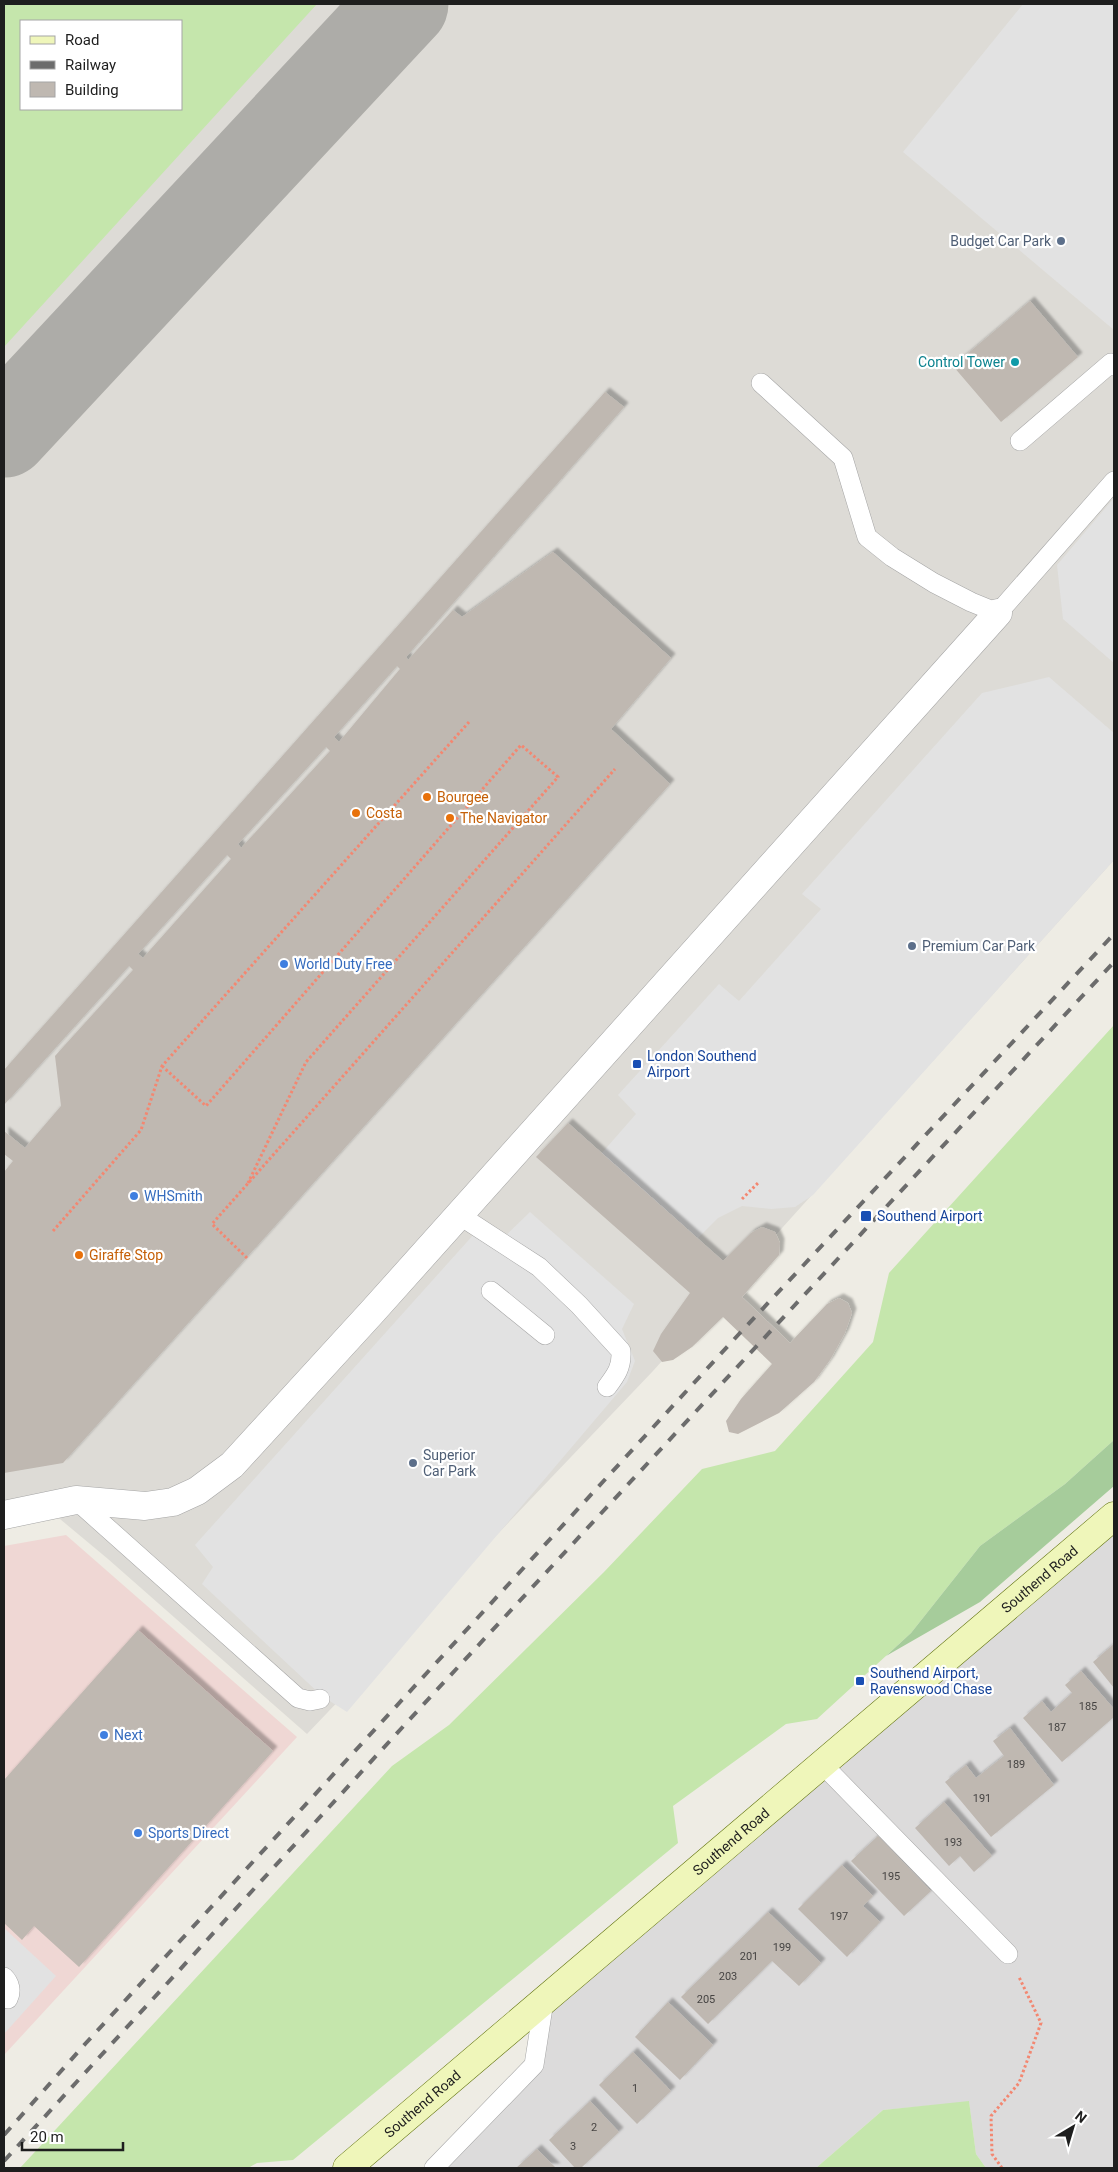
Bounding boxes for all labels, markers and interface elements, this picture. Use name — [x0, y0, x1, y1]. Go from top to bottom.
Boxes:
legend — [20, 20, 182, 110]
text: Road — [65, 31, 99, 49]
text: Railway — [65, 56, 116, 74]
text: Building — [65, 81, 119, 99]
place label: Budget Car Park — [950, 233, 1052, 249]
marker: Budget Car Park — [1055, 235, 1067, 247]
place label: Control Tower — [918, 354, 1005, 370]
marker: Control Tower — [1009, 356, 1021, 368]
place label: Bourgee — [437, 789, 489, 805]
marker: Bourgee — [421, 791, 433, 803]
place label: Costa — [366, 805, 403, 821]
marker: Costa — [350, 807, 362, 819]
place label: The Navigator — [460, 810, 548, 826]
marker: The Navigator — [444, 812, 456, 824]
place label: Premium Car Park — [922, 938, 1036, 954]
marker: Premium Car Park — [906, 940, 918, 952]
place label: World Duty Free — [294, 956, 392, 972]
marker: World Duty Free — [278, 958, 290, 970]
place label: London Southend Airport — [647, 1048, 757, 1080]
marker: London Southend Airport — [631, 1058, 643, 1070]
place label: WHSmith — [144, 1188, 203, 1204]
marker: WHSmith — [128, 1190, 140, 1202]
place label: Southend Airport — [877, 1208, 983, 1224]
marker: Southend Airport — [859, 1209, 873, 1223]
place label: Giraffe Stop — [89, 1247, 163, 1263]
marker: Giraffe Stop — [73, 1249, 85, 1261]
place label: Superior Car Park — [423, 1447, 477, 1479]
marker: Superior Car Park — [407, 1457, 419, 1469]
street label: Southend Road — [998, 1542, 1081, 1616]
place label: Southend Airport, Ravenswood Chase — [870, 1665, 992, 1697]
marker: Southend Airport, Ravenswood Chase — [854, 1675, 866, 1687]
house number: 185 — [1079, 1700, 1097, 1713]
house number: 187 — [1048, 1721, 1066, 1734]
place label: Next — [114, 1727, 143, 1743]
marker: Next — [98, 1729, 110, 1741]
house number: 189 — [1007, 1758, 1025, 1771]
house number: 191 — [973, 1792, 991, 1805]
street label: Southend Road — [690, 1805, 772, 1878]
place label: Sports Direct — [148, 1825, 229, 1841]
marker: Sports Direct — [132, 1827, 144, 1839]
house number: 193 — [944, 1836, 962, 1849]
house number: 195 — [882, 1870, 900, 1883]
house number: 197 — [830, 1910, 848, 1923]
house number: 199 — [773, 1941, 791, 1954]
house number: 201 — [740, 1950, 758, 1963]
house number: 203 — [719, 1970, 737, 1983]
house number: 205 — [697, 1993, 715, 2006]
street label: Southend Road — [381, 2067, 464, 2141]
house number: 1 — [632, 2082, 638, 2095]
north arrow — [1048, 2102, 1098, 2152]
text: N — [1072, 2107, 1090, 2126]
scale bar — [22, 2120, 124, 2152]
house number: 2 — [591, 2121, 597, 2134]
text: 20 m — [30, 2128, 64, 2146]
house number: 3 — [570, 2140, 576, 2153]

